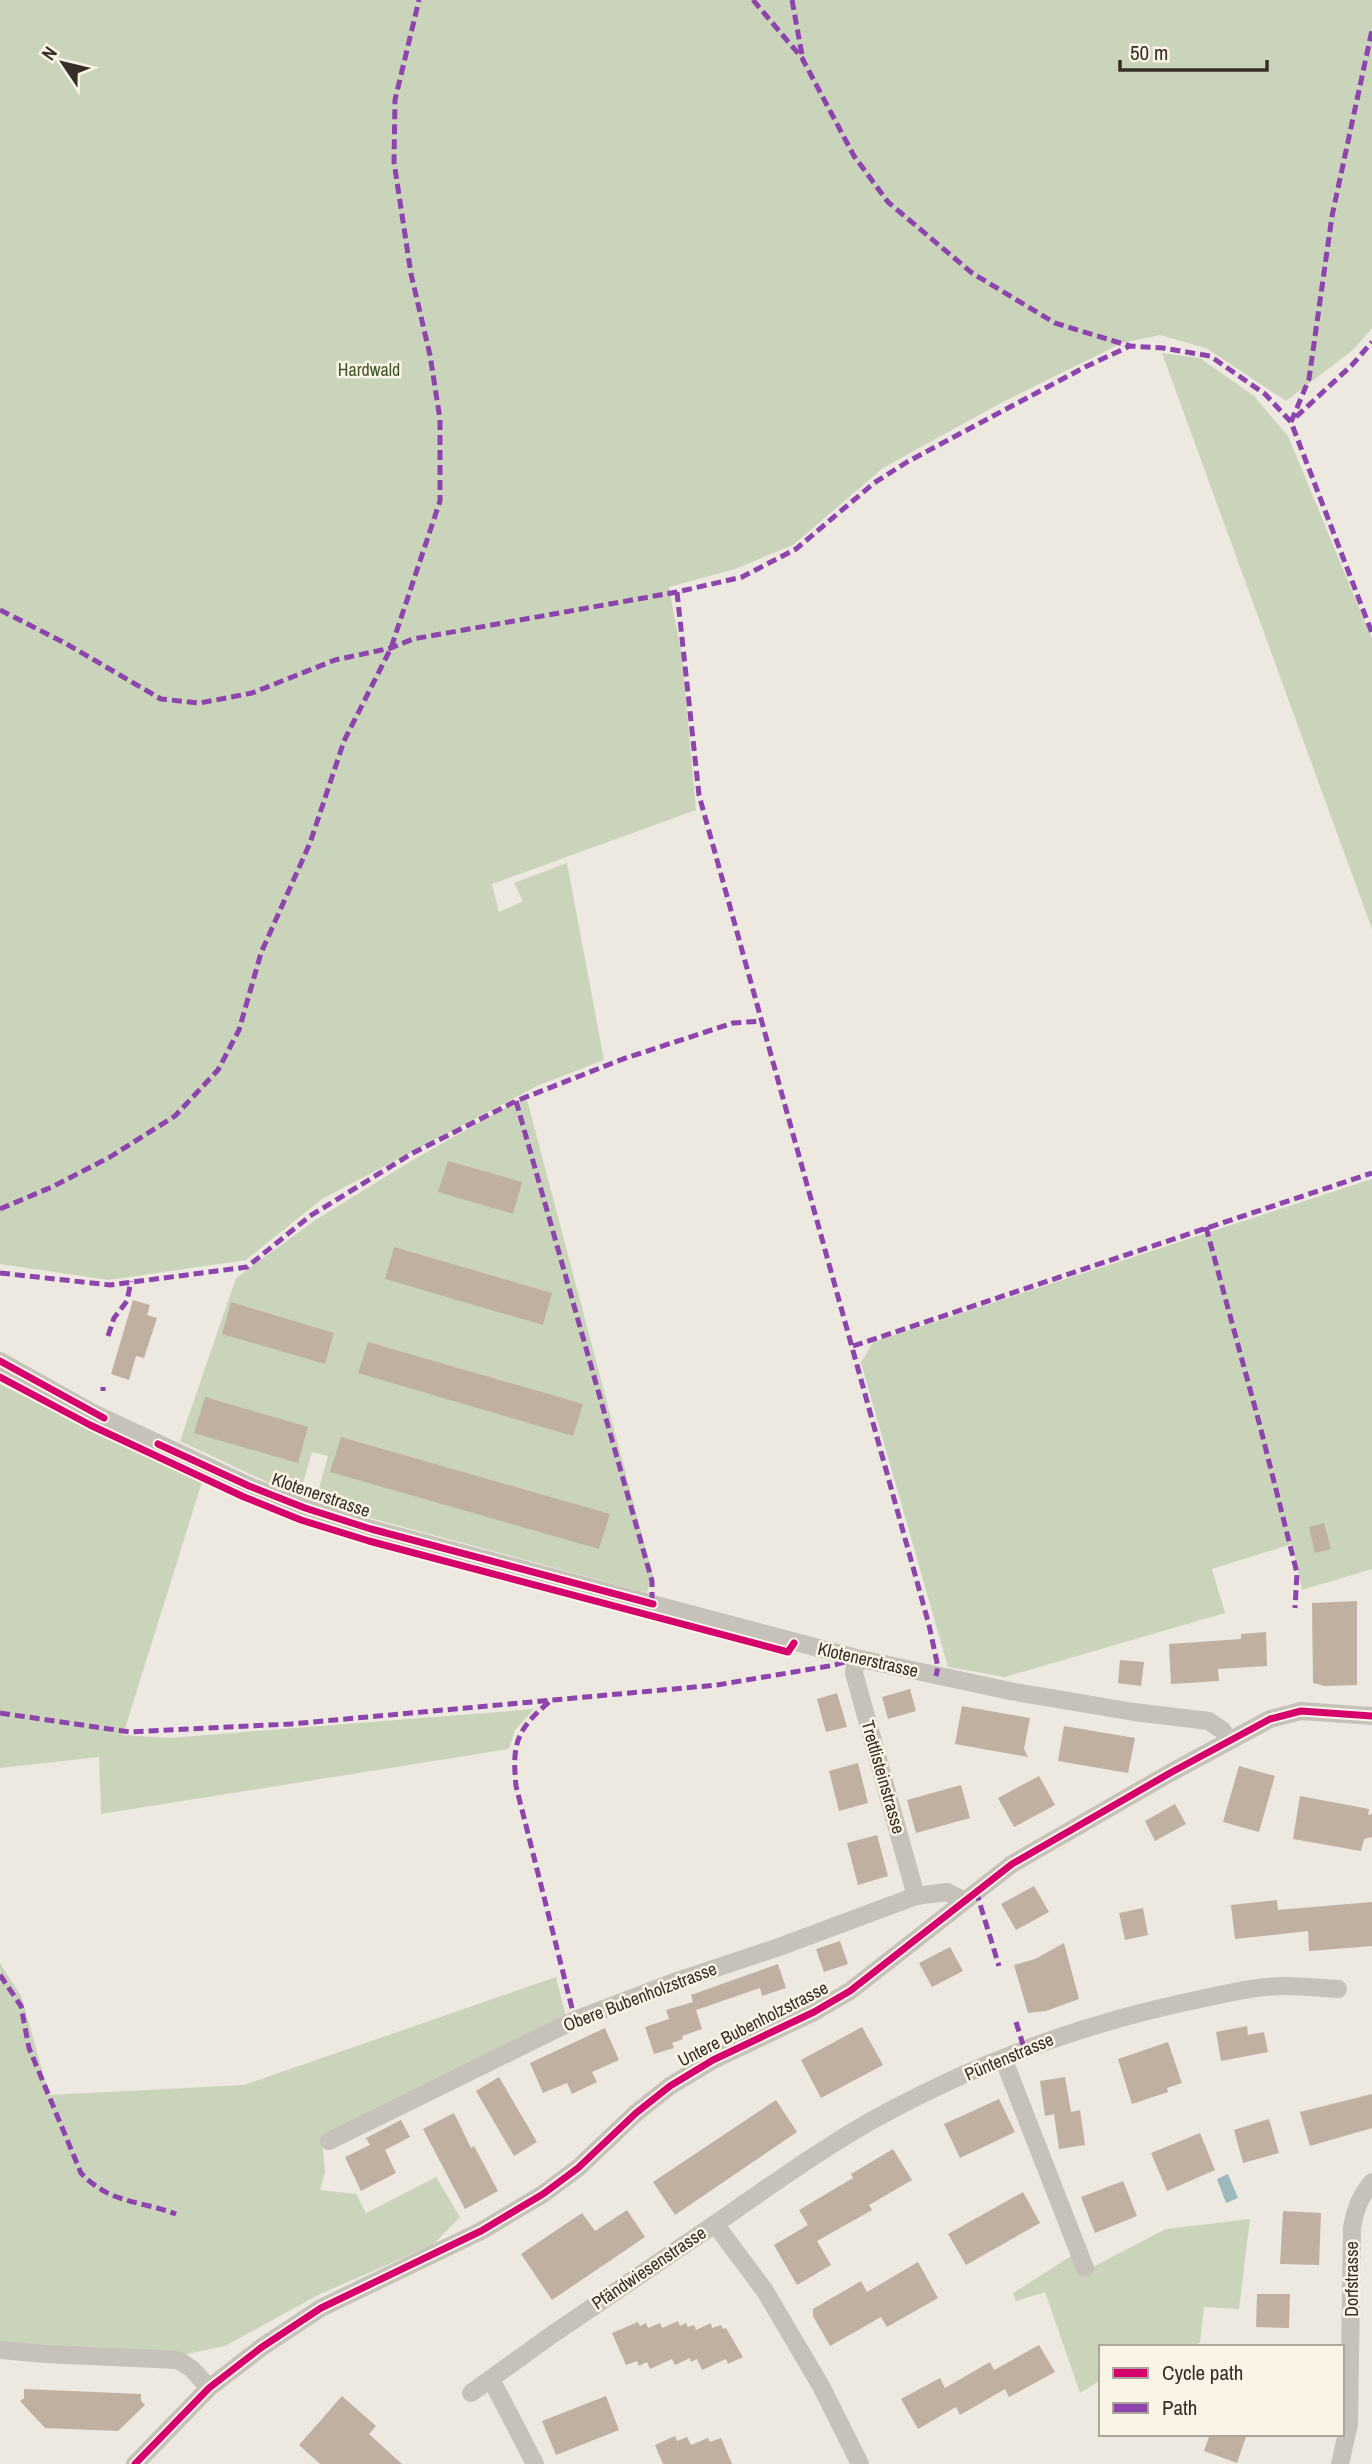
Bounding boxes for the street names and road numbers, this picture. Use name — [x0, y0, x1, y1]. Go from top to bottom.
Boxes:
street label: Klotenerstrasse — [269, 1466, 374, 1523]
street label: Klotenerstrasse — [815, 1636, 921, 1683]
street label: Trettlisteinstrasse — [855, 1717, 912, 1836]
street label: Obere Bubenholzstrasse — [560, 1956, 720, 2037]
street label: Untere Bubenholzstrasse — [673, 1975, 832, 2072]
street label: Püntenstrasse — [960, 2027, 1057, 2086]
street label: Pfändwiesenstrasse — [587, 2220, 711, 2315]
street label: Dorfstrasse — [1339, 2241, 1364, 2317]

